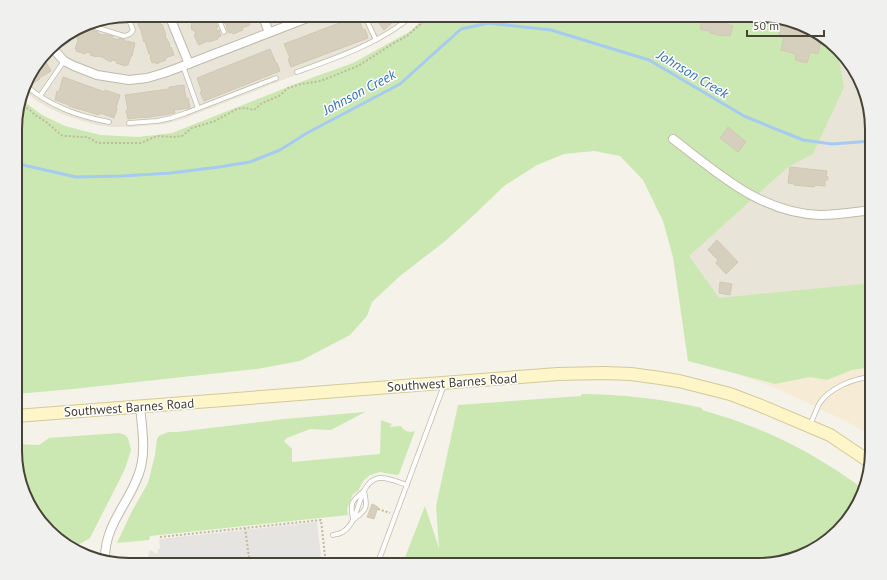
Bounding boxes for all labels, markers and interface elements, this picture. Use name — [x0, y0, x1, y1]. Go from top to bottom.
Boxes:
scale bar — [747, 12, 824, 38]
text: 50 m — [753, 18, 779, 33]
water label: Johnson Creek — [653, 45, 733, 103]
water label: Johnson Creek — [318, 65, 399, 119]
street label: Southwest Barnes Road — [386, 369, 518, 396]
street label: Southwest Barnes Road — [63, 394, 195, 421]

